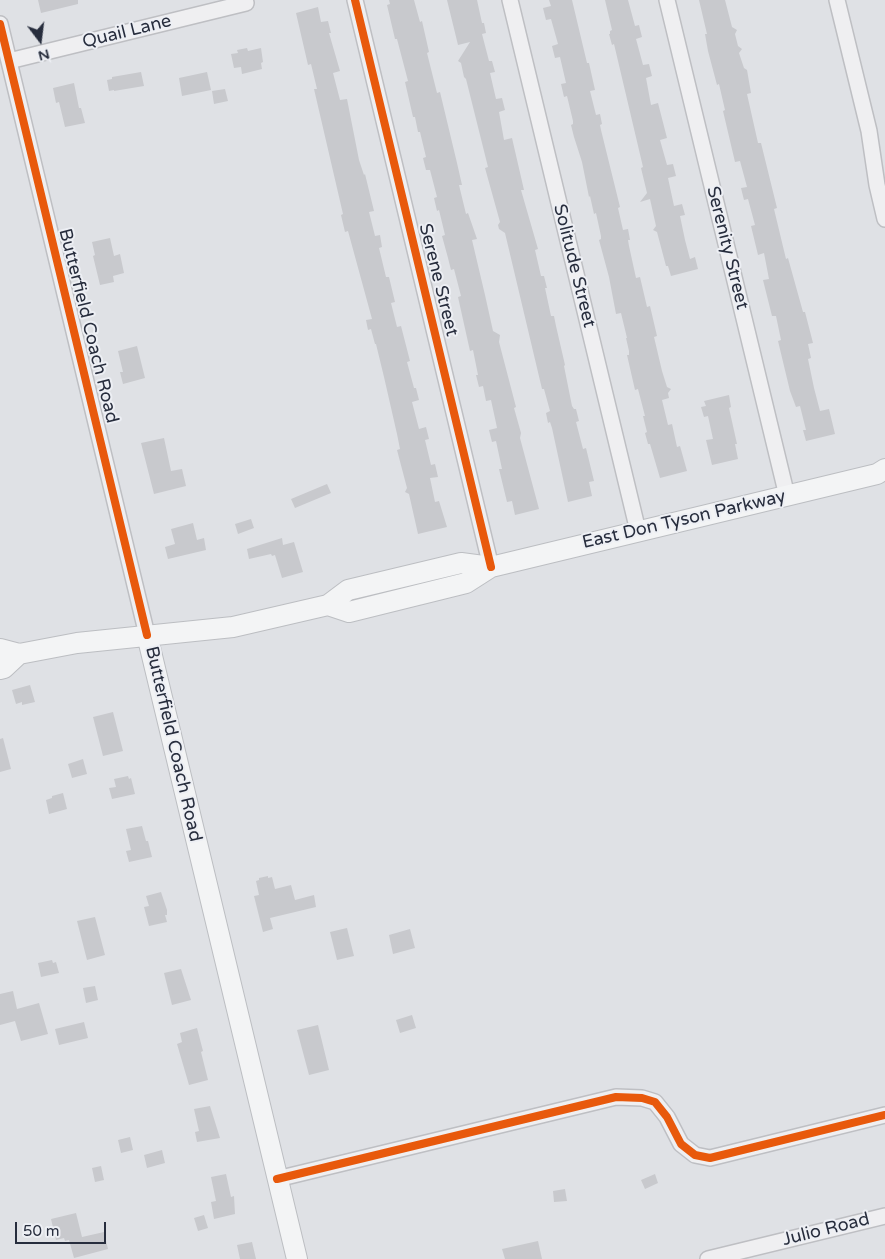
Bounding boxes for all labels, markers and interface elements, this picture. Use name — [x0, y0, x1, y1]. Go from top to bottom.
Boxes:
street label: Quail Lane — [80, 11, 174, 53]
north arrow — [15, 15, 65, 65]
text: N — [36, 45, 52, 65]
street label: Serenity Street — [701, 184, 753, 312]
street label: Solitude Street — [548, 202, 600, 330]
street label: Serene Street — [414, 221, 462, 339]
street label: Butterfield Coach Road — [53, 226, 123, 426]
street label: East Don Tyson Parkway — [580, 486, 788, 554]
street label: Butterfield Coach Road — [140, 644, 206, 844]
street label: Julio Road — [780, 1209, 872, 1251]
scale bar — [18, 1212, 109, 1244]
text: 50 m — [23, 1222, 60, 1240]

